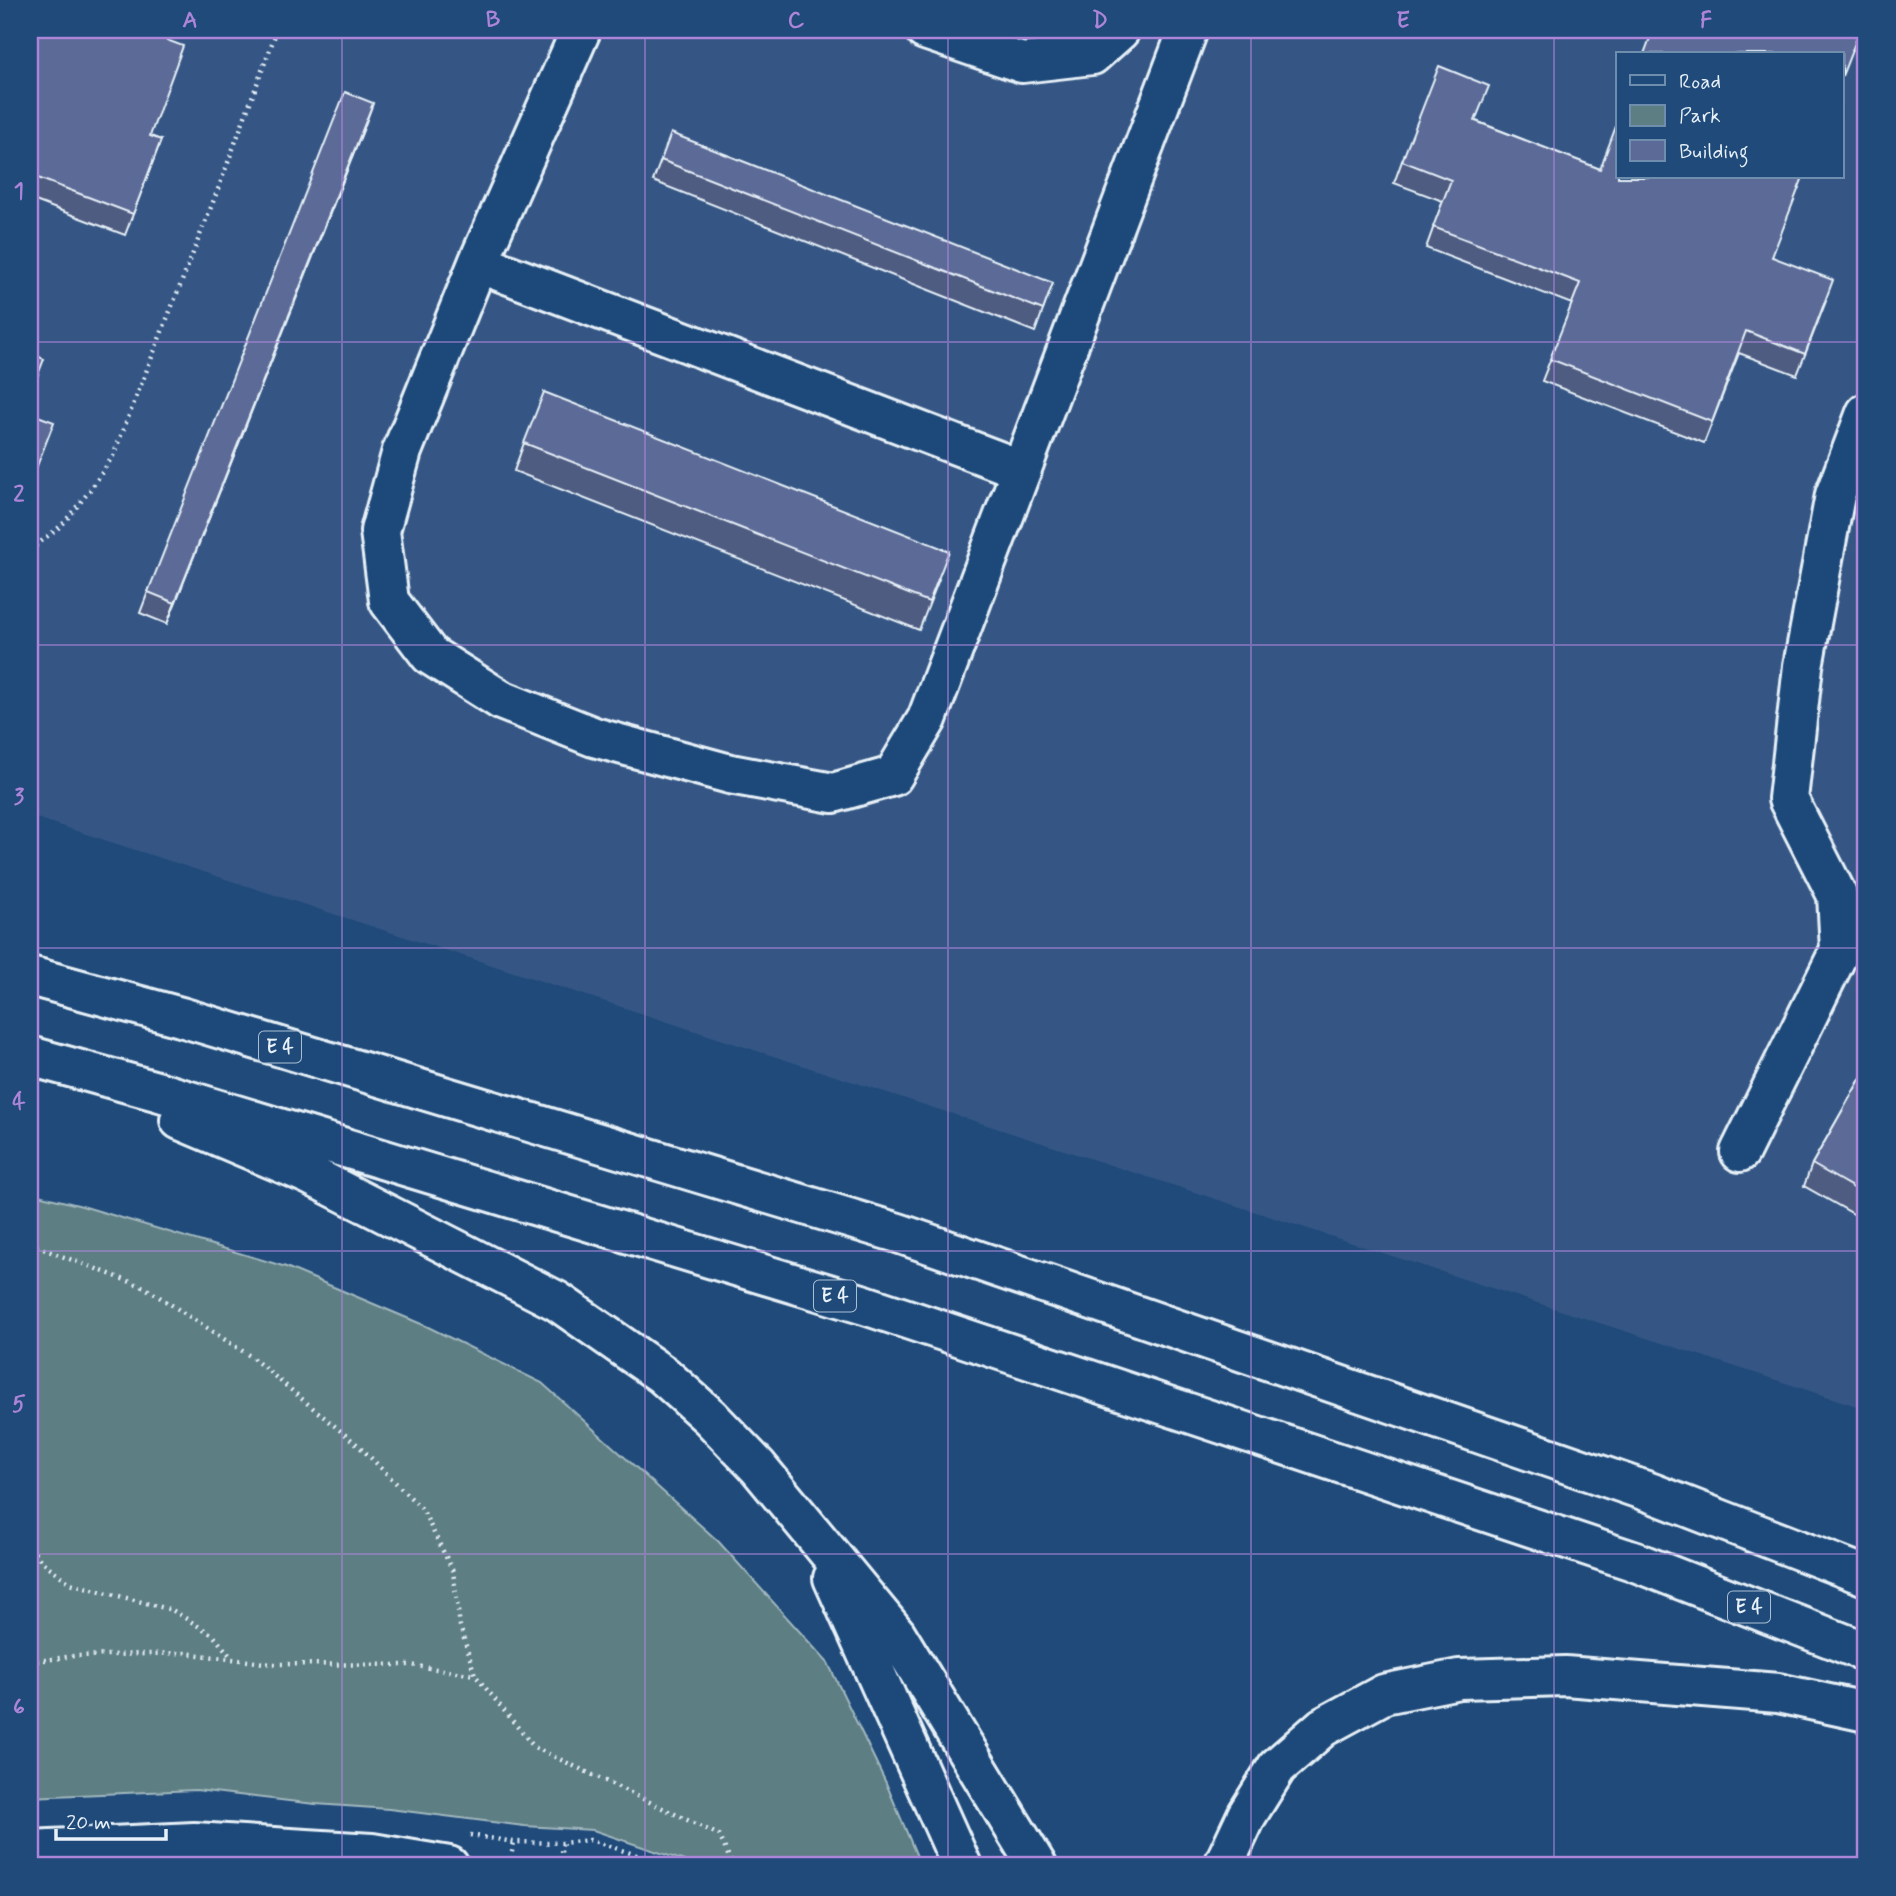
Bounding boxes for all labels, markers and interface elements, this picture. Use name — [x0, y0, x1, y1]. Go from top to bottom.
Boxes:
text: A — [182, 6, 198, 36]
text: B — [486, 6, 501, 36]
text: C — [788, 6, 805, 36]
text: D — [1092, 6, 1108, 36]
text: E — [1396, 6, 1410, 36]
text: F — [1700, 6, 1712, 36]
legend — [1616, 52, 1843, 178]
text: Road — [1679, 68, 1721, 96]
text: Park — [1679, 102, 1721, 130]
text: Building — [1679, 138, 1749, 168]
text: 1 — [14, 177, 24, 207]
text: 2 — [13, 480, 25, 510]
text: 3 — [14, 783, 25, 813]
road number: E 4 — [259, 1032, 301, 1063]
text: 4 — [12, 1087, 26, 1117]
road number: E 4 — [814, 1280, 856, 1312]
text: 5 — [12, 1390, 26, 1420]
road number: E 4 — [1728, 1592, 1770, 1623]
text: 6 — [13, 1693, 25, 1723]
scale bar — [56, 1798, 166, 1842]
text: 20 m — [66, 1809, 111, 1837]

